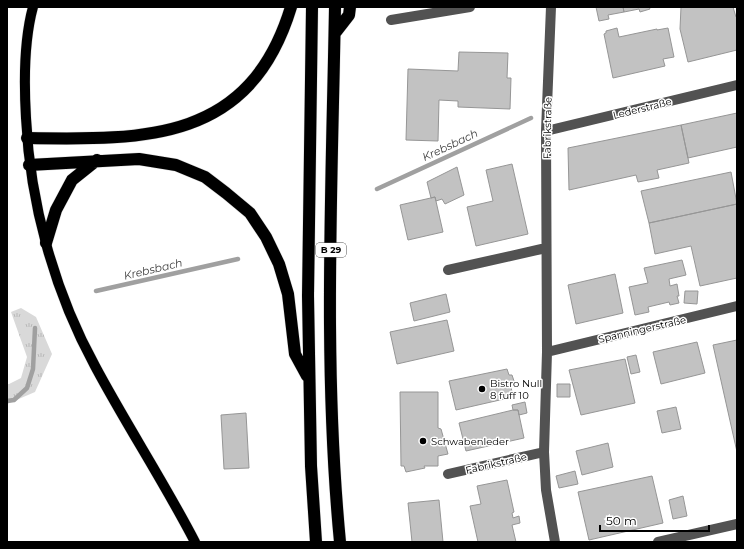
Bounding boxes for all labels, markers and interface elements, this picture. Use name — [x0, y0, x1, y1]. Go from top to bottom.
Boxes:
street label: Lederstraße — [612, 95, 673, 122]
street label: Fabrikstraße — [540, 97, 555, 159]
water label: Krebsbach — [420, 126, 480, 164]
road number: B 29 — [316, 243, 346, 257]
water label: Krebsbach — [122, 255, 184, 283]
street label: Spanningerstraße — [597, 313, 687, 346]
place label: Bistro Null 8 fuff 10 — [490, 377, 542, 402]
marker: Bistro Null 8 fuff 10 — [477, 384, 487, 394]
place label: Schwabenleder — [431, 435, 509, 448]
marker: Schwabenleder — [418, 436, 428, 446]
street label: Fabrikstraße — [464, 450, 528, 477]
scale bar — [600, 507, 709, 533]
text: 50 m — [606, 513, 637, 528]

